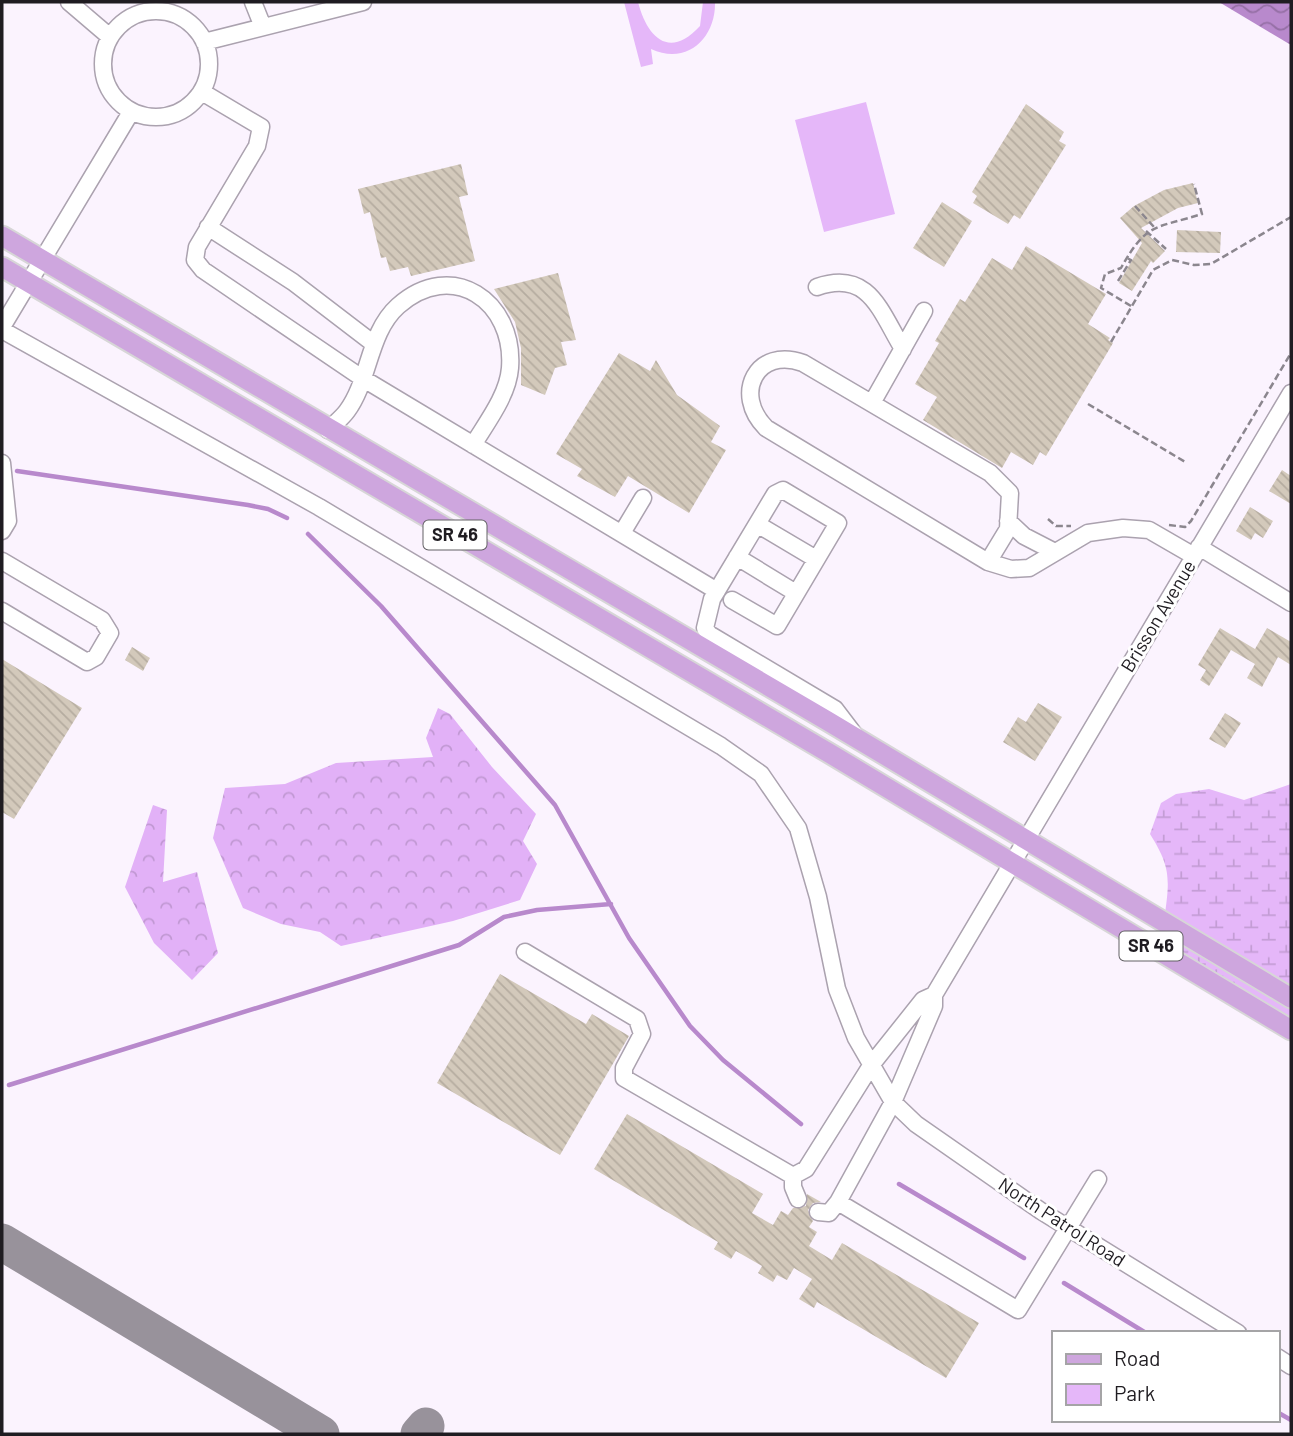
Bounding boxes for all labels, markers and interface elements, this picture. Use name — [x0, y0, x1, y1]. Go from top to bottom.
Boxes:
road number: SR 46 — [424, 520, 486, 550]
street label: Brisson Avenue — [1115, 556, 1200, 676]
road number: SR 46 — [1120, 931, 1182, 960]
street label: North Patrol Road — [995, 1172, 1130, 1271]
legend — [1052, 1331, 1279, 1422]
text: Road — [1114, 1345, 1160, 1370]
text: Park — [1114, 1380, 1155, 1405]

